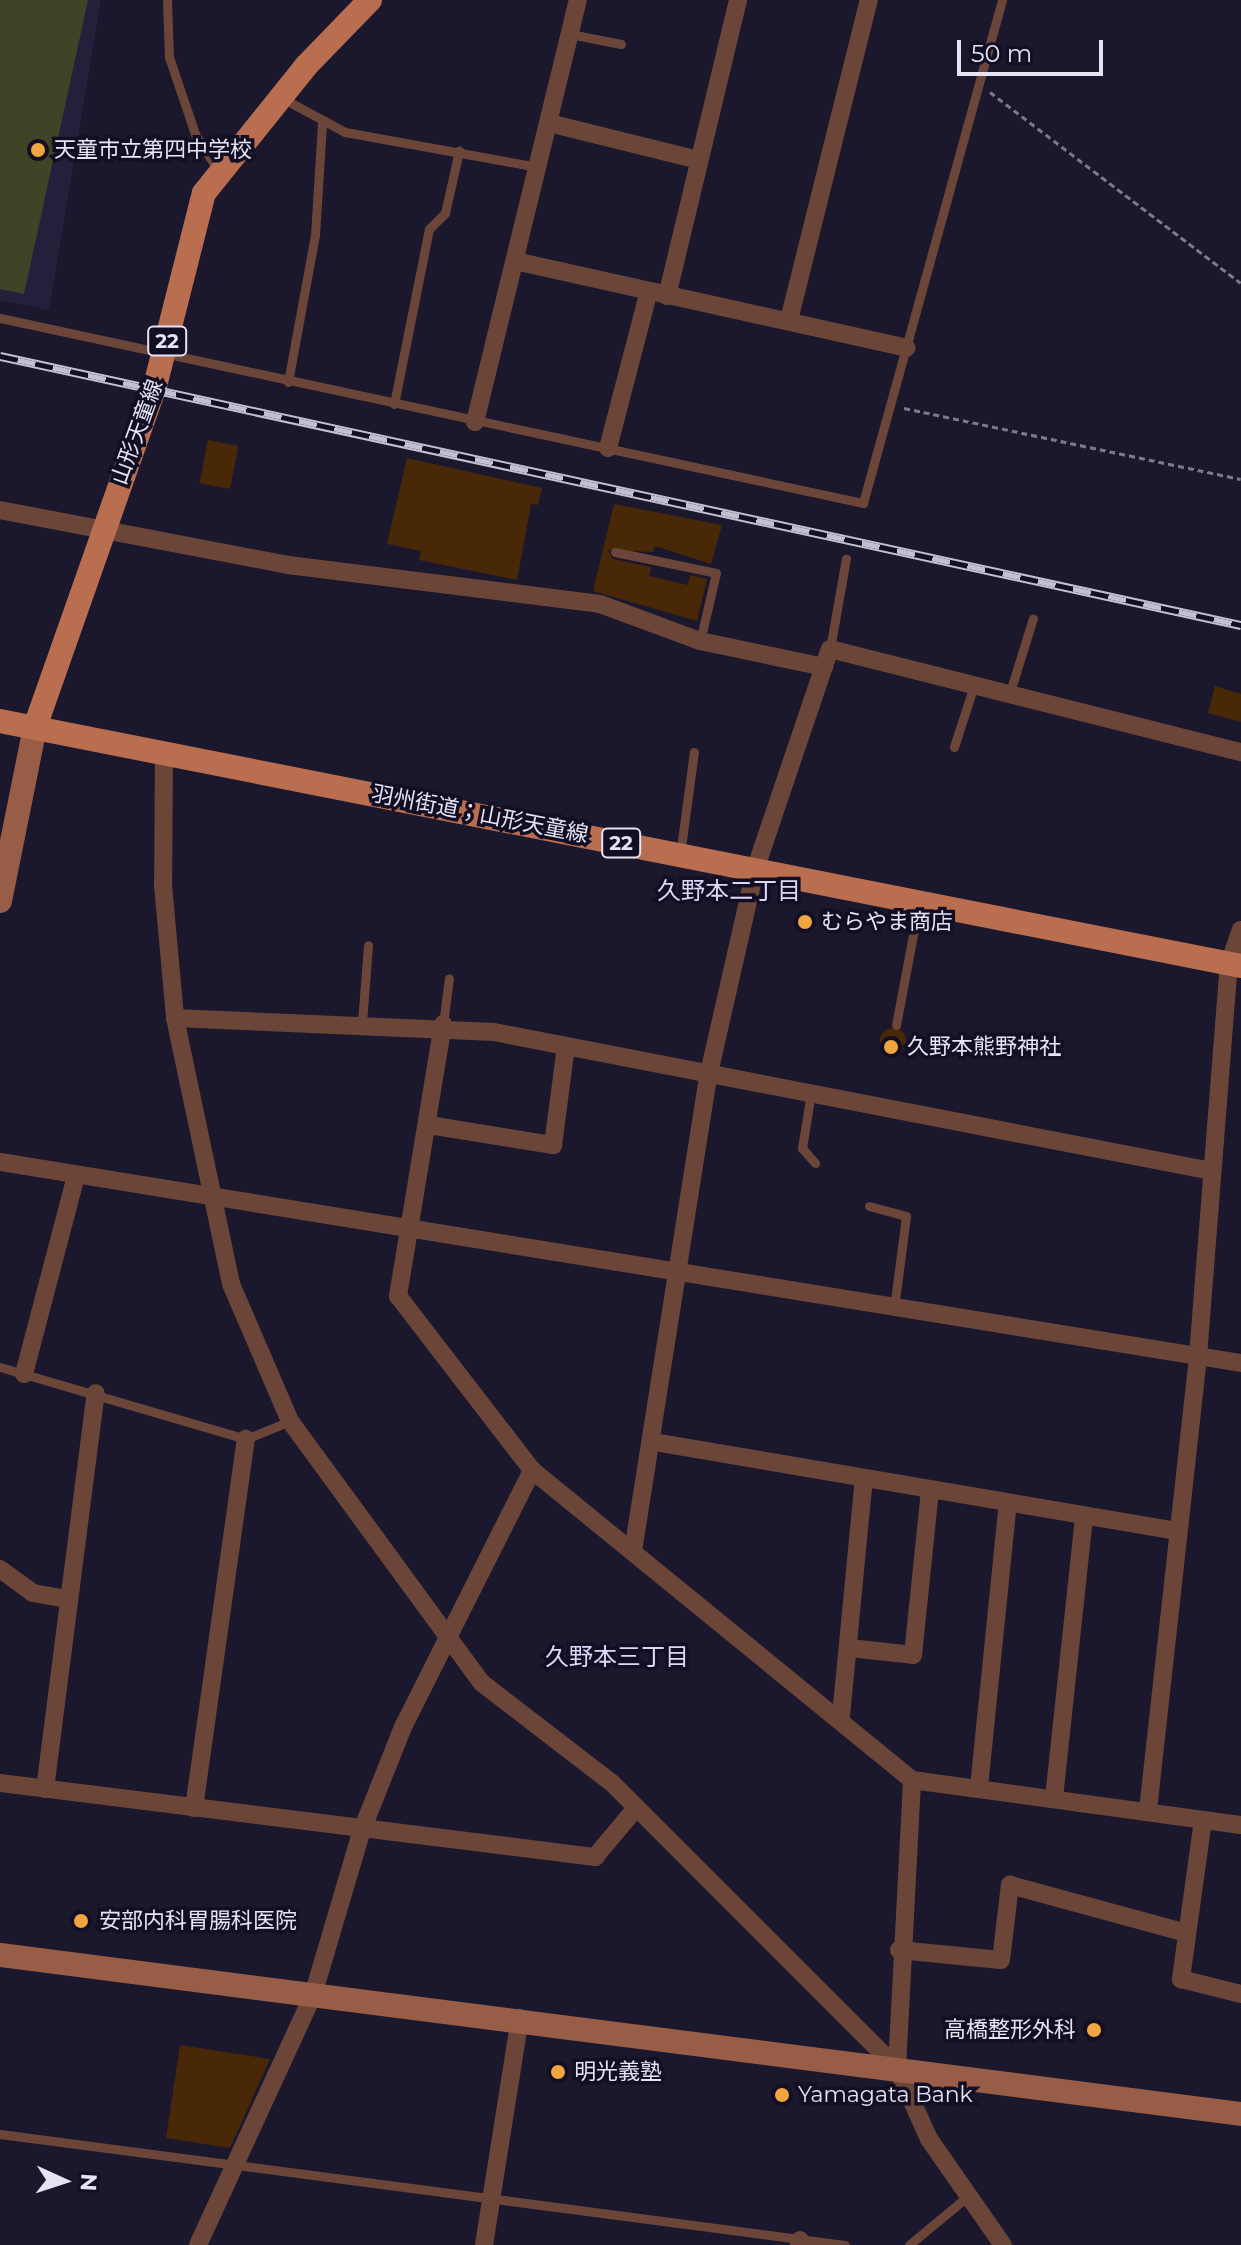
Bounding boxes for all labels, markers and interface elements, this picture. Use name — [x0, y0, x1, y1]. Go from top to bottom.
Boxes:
scale bar — [961, 24, 1107, 74]
text: 50 m — [971, 39, 1032, 68]
place label: 天童市立第四中学校 — [54, 137, 252, 163]
marker: 天童市立第四中学校 — [29, 141, 47, 159]
road number: 22 — [147, 325, 187, 357]
street label: 山形天童線 — [106, 376, 168, 488]
street label: 羽州街道；山形天童線 — [370, 780, 590, 848]
road number: 22 — [601, 827, 641, 859]
district label: 久野本二丁目 — [657, 877, 801, 905]
place label: むらやま商店 — [821, 909, 953, 935]
marker: むらやま商店 — [796, 913, 814, 931]
place label: 久野本熊野神社 — [907, 1034, 1061, 1060]
marker: 久野本熊野神社 — [882, 1038, 900, 1056]
district label: 久野本三丁目 — [545, 1643, 689, 1671]
place label: 安部内科胃腸科医院 — [99, 1908, 297, 1934]
marker: 安部内科胃腸科医院 — [70, 1910, 92, 1932]
place label: 高橋整形外科 — [944, 2017, 1076, 2043]
marker: 高橋整形外科 — [1083, 2019, 1105, 2041]
place label: 明光義塾 — [574, 2059, 662, 2085]
marker: 明光義塾 — [549, 2063, 567, 2081]
place label: Yamagata Bank — [798, 2082, 973, 2108]
marker: Yamagata Bank — [773, 2086, 791, 2104]
north arrow — [24, 2141, 104, 2221]
text: N — [75, 2173, 102, 2192]

